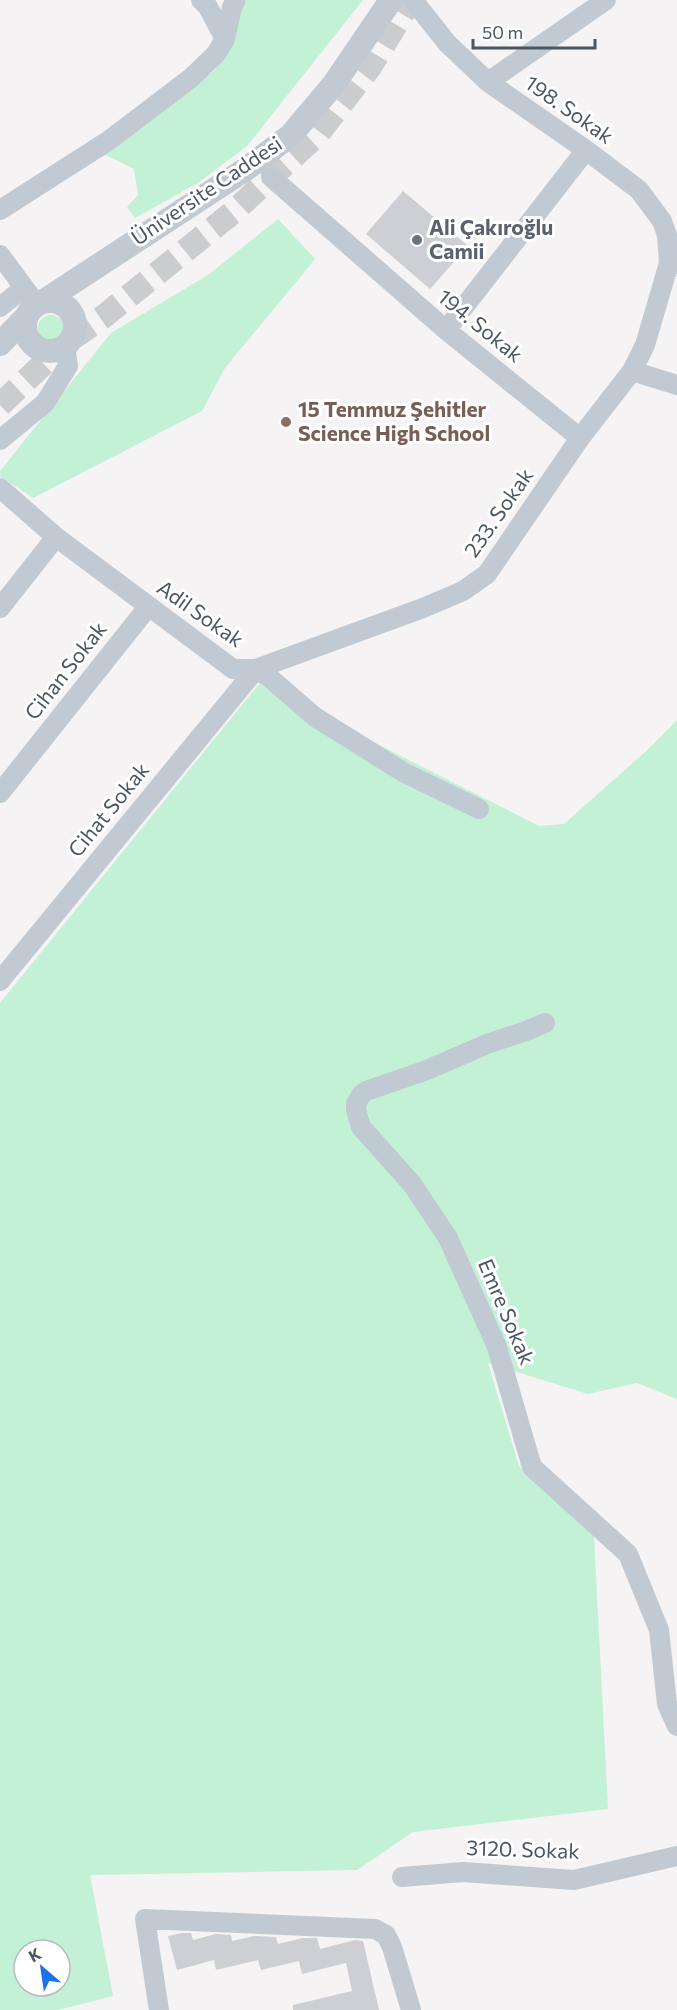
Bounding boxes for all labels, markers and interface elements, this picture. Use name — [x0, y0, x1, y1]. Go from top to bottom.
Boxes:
scale bar — [473, 12, 594, 50]
text: 50 m — [482, 21, 523, 43]
street label: 198. Sokak — [521, 69, 619, 148]
street label: Üniversite Caddesi — [126, 130, 286, 249]
place label: Ali Çakıroğlu Camii — [429, 214, 553, 263]
marker: Ali Çakıroğlu Camii — [410, 233, 424, 247]
street label: 194. Sokak — [434, 283, 528, 367]
place label: 15 Temmuz Şehitler Science High School — [298, 396, 490, 445]
marker: 15 Temmuz Şehitler Science High School — [279, 415, 293, 429]
street label: 233. Sokak — [458, 463, 537, 561]
street label: Adil Sokak — [153, 574, 249, 652]
street label: Cihan Sokak — [19, 616, 111, 724]
street label: Cihat Sokak — [62, 757, 153, 861]
street label: Emre Sokak — [474, 1255, 541, 1368]
street label: 3120. Sokak — [466, 1834, 580, 1863]
north arrow — [12, 1938, 72, 1998]
text: K — [25, 1943, 44, 1965]

